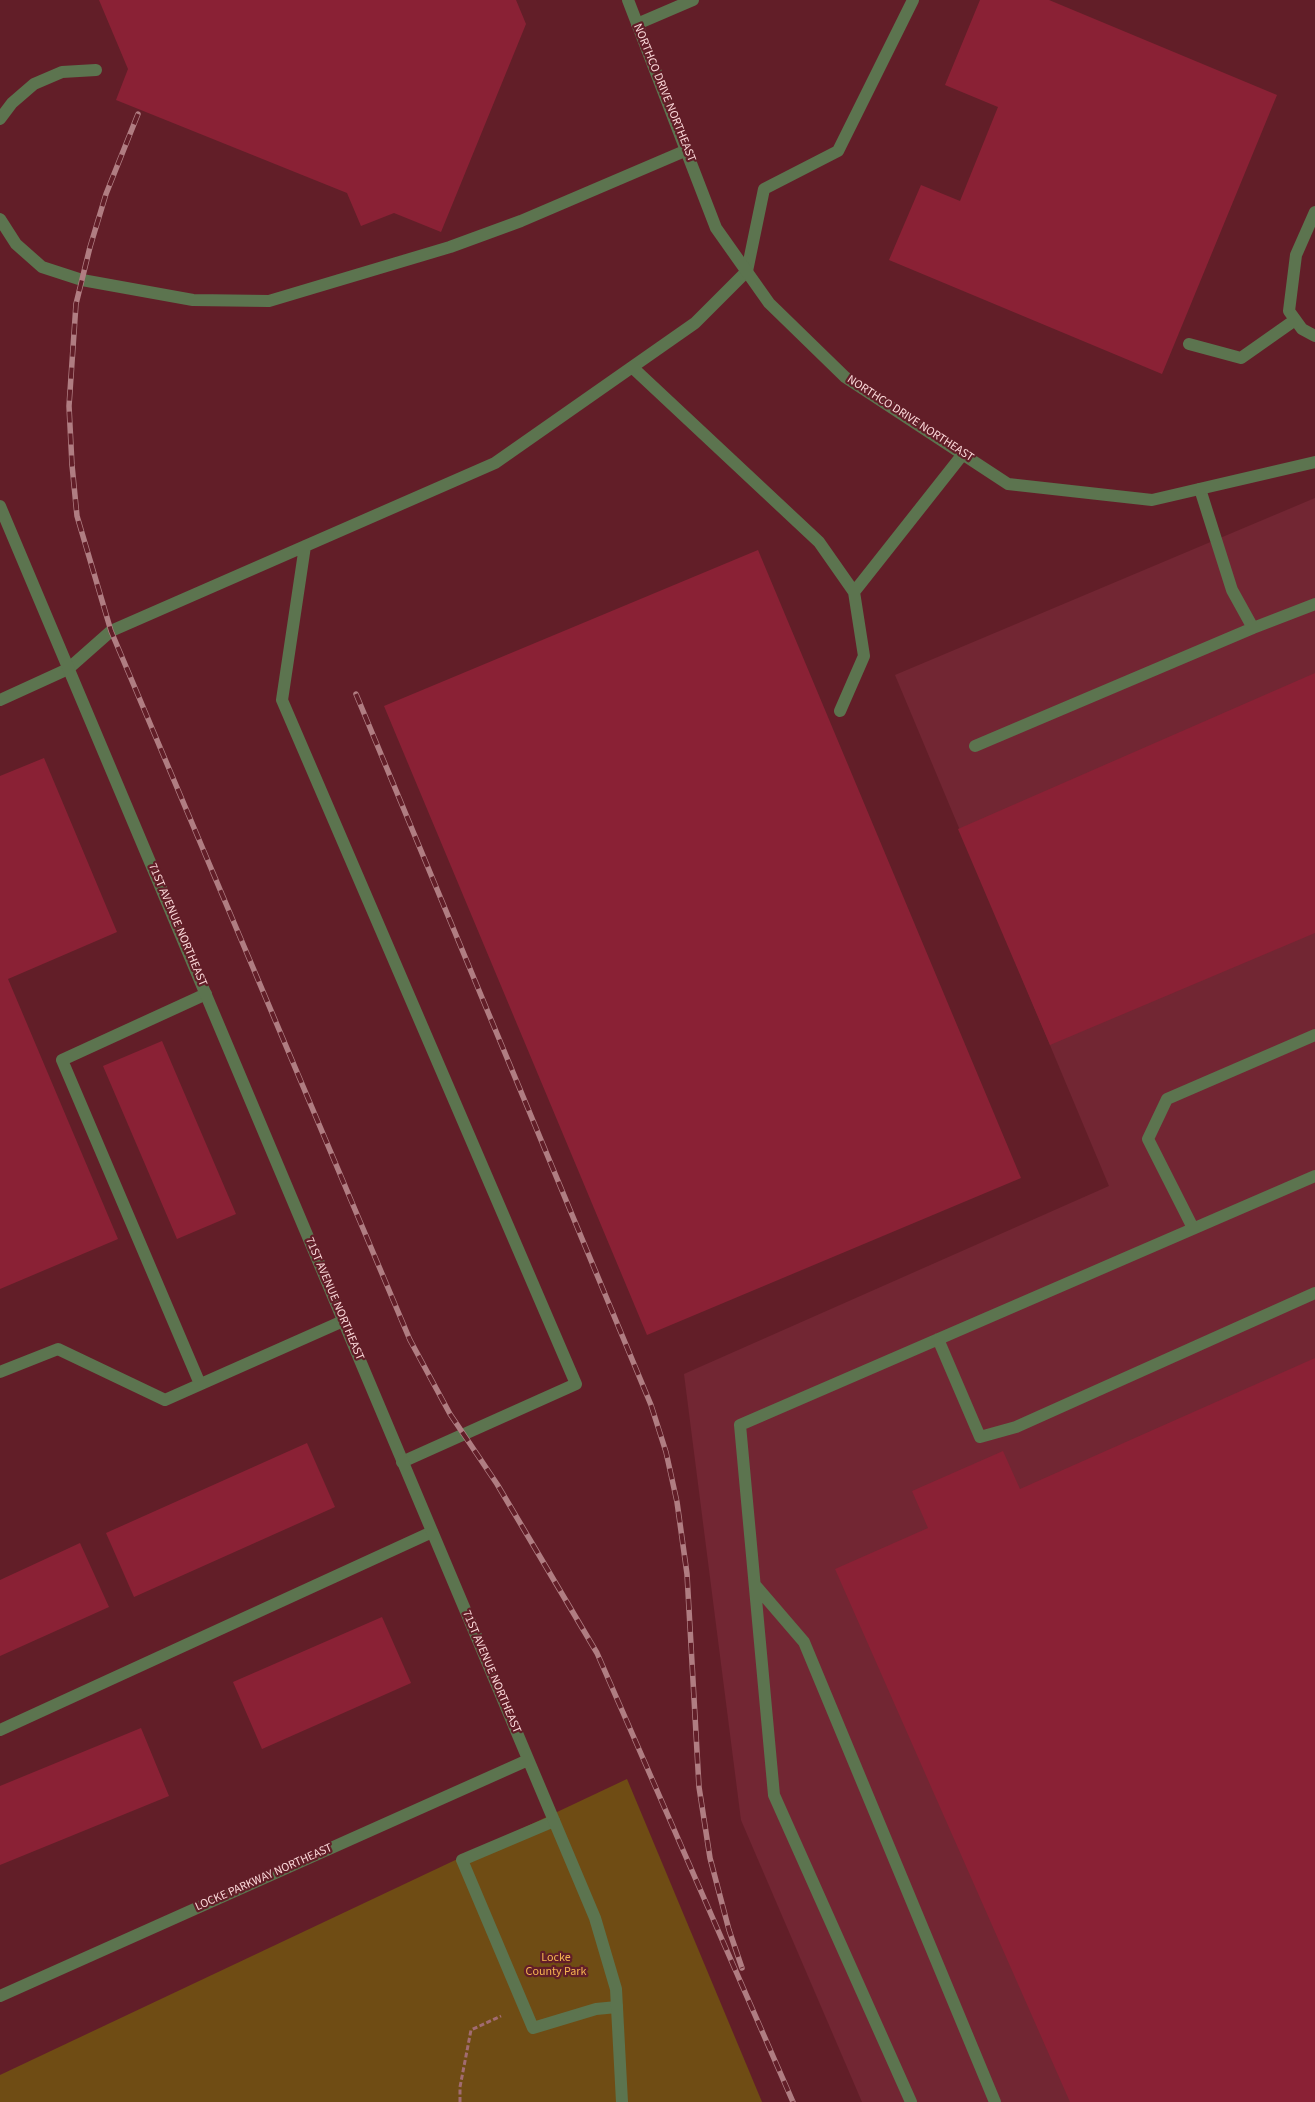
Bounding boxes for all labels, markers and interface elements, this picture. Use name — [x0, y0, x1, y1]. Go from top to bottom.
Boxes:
street label: NORTHCO DRIVE NORTHEAST — [630, 22, 698, 164]
street label: NORTHCO DRIVE NORTHEAST — [844, 373, 976, 465]
street label: 71ST AVENUE NORTHEAST — [145, 861, 209, 989]
street label: 71ST AVENUE NORTHEAST — [302, 1235, 366, 1363]
street label: 71ST AVENUE NORTHEAST — [459, 1608, 523, 1736]
street label: LOCKE PARKWAY NORTHEAST — [193, 1841, 335, 1915]
park label: Locke County Park — [526, 1951, 586, 1979]

